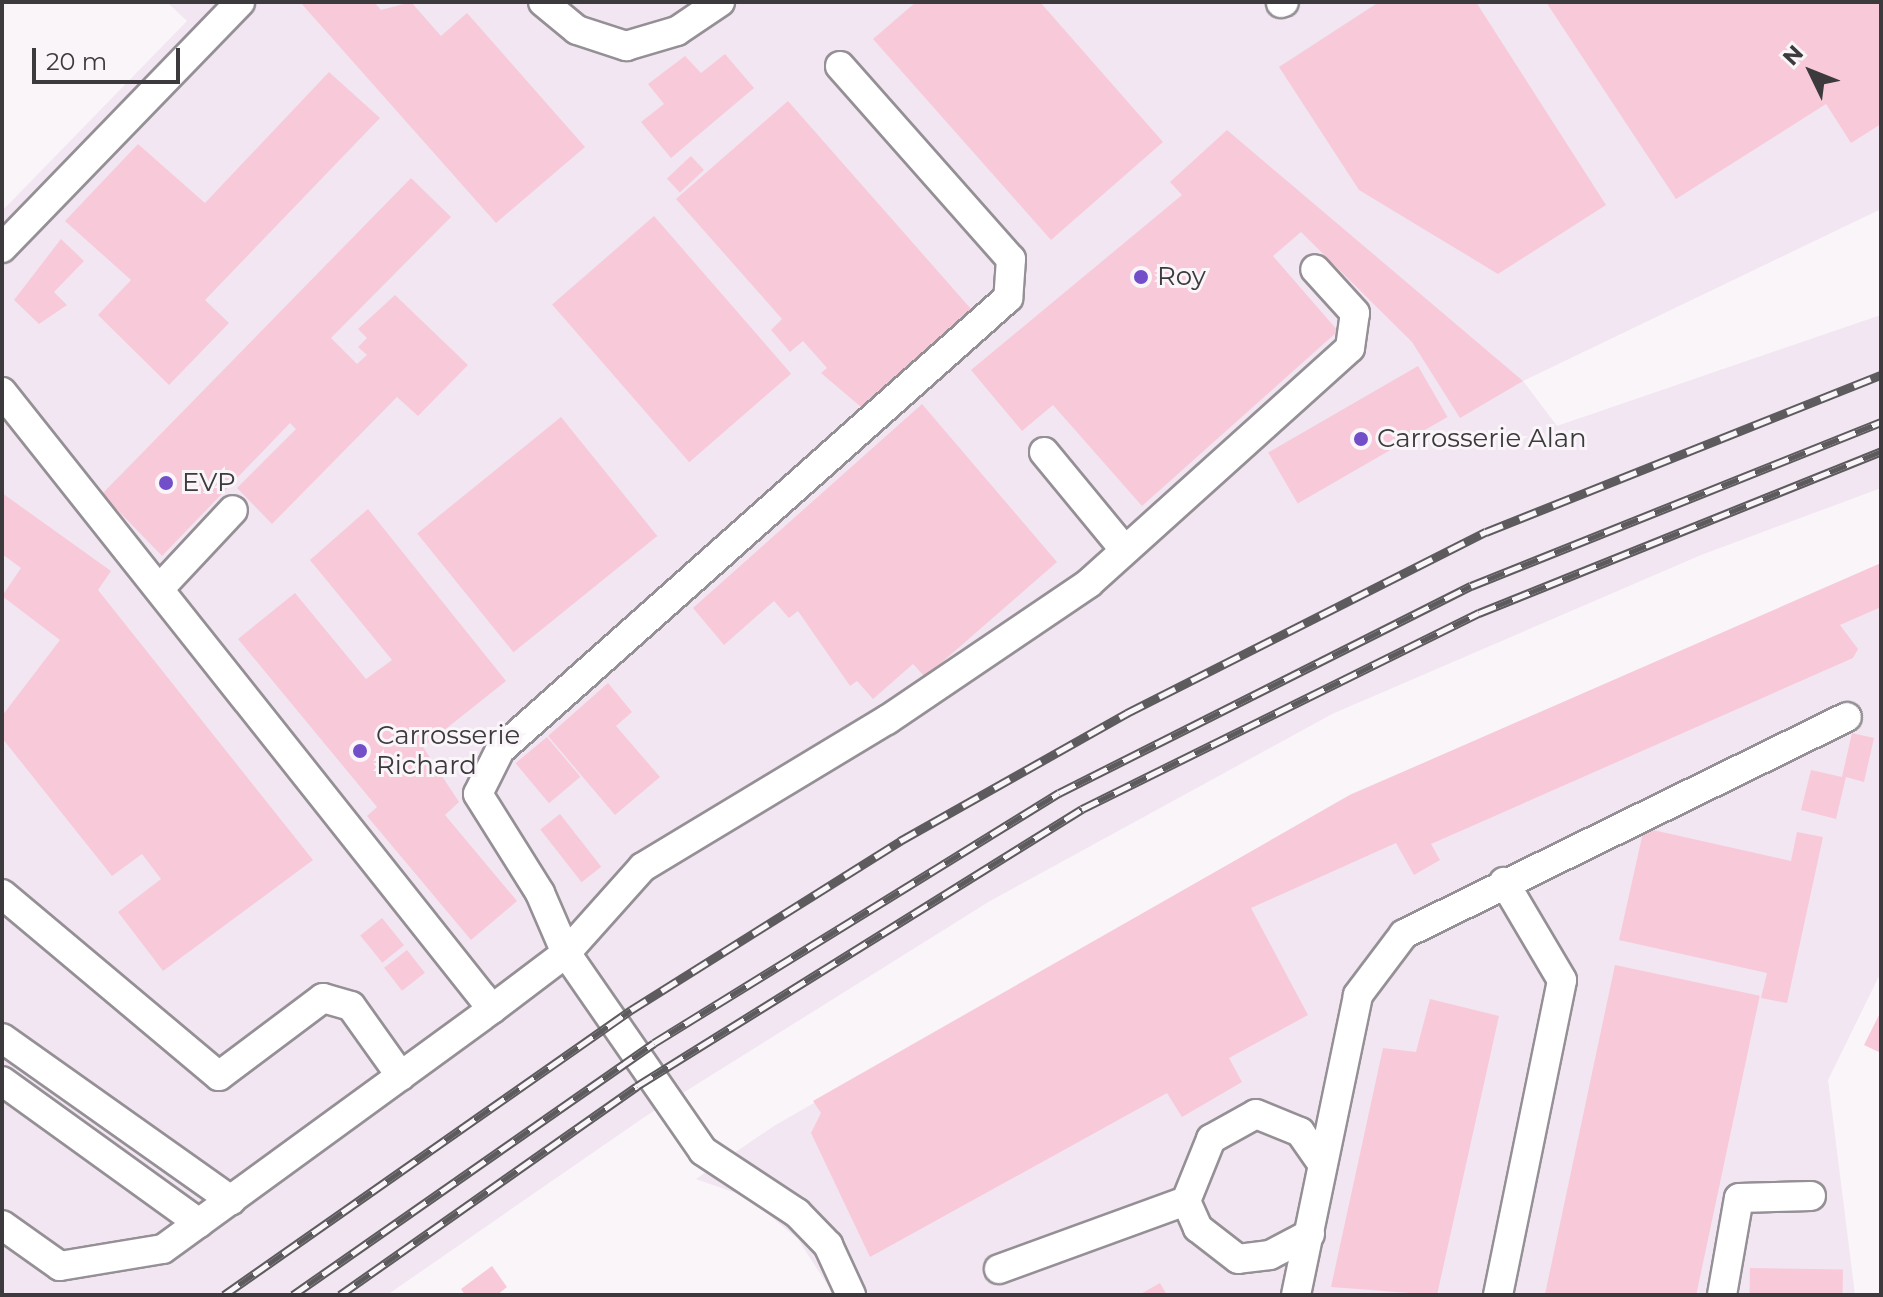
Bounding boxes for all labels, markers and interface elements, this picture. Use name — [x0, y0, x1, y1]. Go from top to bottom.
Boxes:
scale bar — [36, 32, 184, 82]
north arrow — [1771, 32, 1851, 112]
text: N — [1777, 40, 1809, 71]
text: 20 m — [46, 47, 107, 76]
place label: Roy — [1157, 261, 1206, 293]
marker: Roy — [1132, 268, 1150, 286]
place label: Carrosserie Alan — [1377, 423, 1587, 455]
marker: Carrosserie Alan — [1352, 430, 1370, 448]
place label: EVP — [182, 467, 236, 499]
marker: EVP — [157, 474, 175, 492]
place label: Carrosserie Richard — [376, 720, 520, 782]
marker: Carrosserie Richard — [351, 742, 369, 760]

